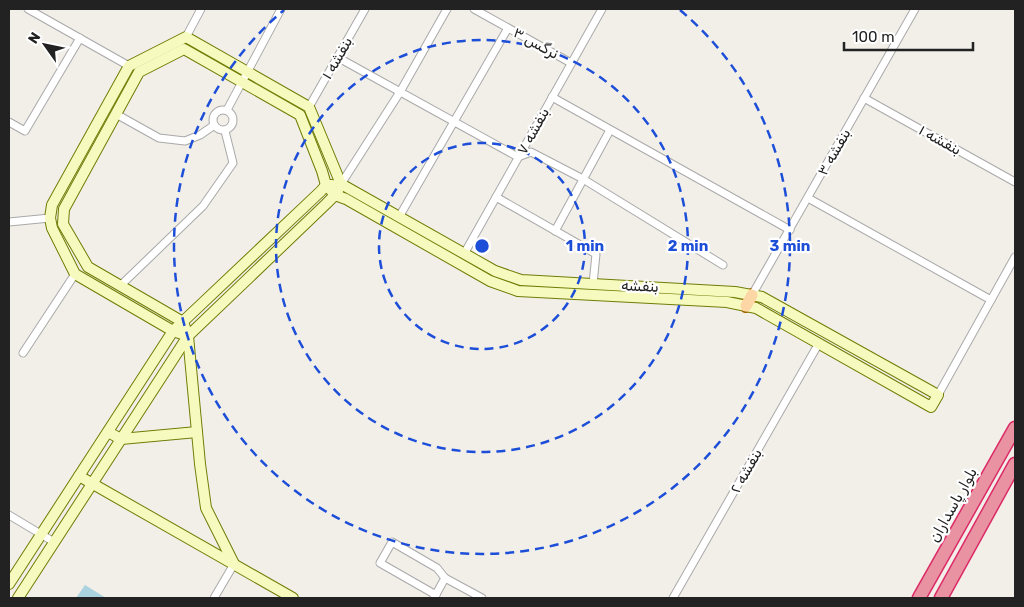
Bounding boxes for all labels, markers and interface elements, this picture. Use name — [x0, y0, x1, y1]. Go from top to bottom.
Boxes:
north arrow — [20, 20, 70, 70]
scale bar — [844, 20, 973, 52]
street label: نرگس ۳ — [510, 23, 562, 63]
text: 100 m — [852, 28, 894, 46]
text: N — [25, 29, 44, 47]
street label: بنفشه ۱ — [318, 34, 356, 82]
street label: بنفشه ۷ — [513, 104, 553, 158]
street label: بنفشه ۱ — [915, 121, 965, 159]
street label: بنفشه ۳ — [813, 125, 855, 179]
centre of rings — [473, 237, 491, 255]
text: 1 min — [566, 237, 604, 255]
text: 2 min — [668, 237, 708, 255]
text: 3 min — [770, 237, 810, 255]
street label: بنفشه — [621, 276, 659, 296]
street label: بنفشه ۲ — [726, 445, 766, 497]
street label: بلوار پاسداران — [925, 464, 982, 546]

